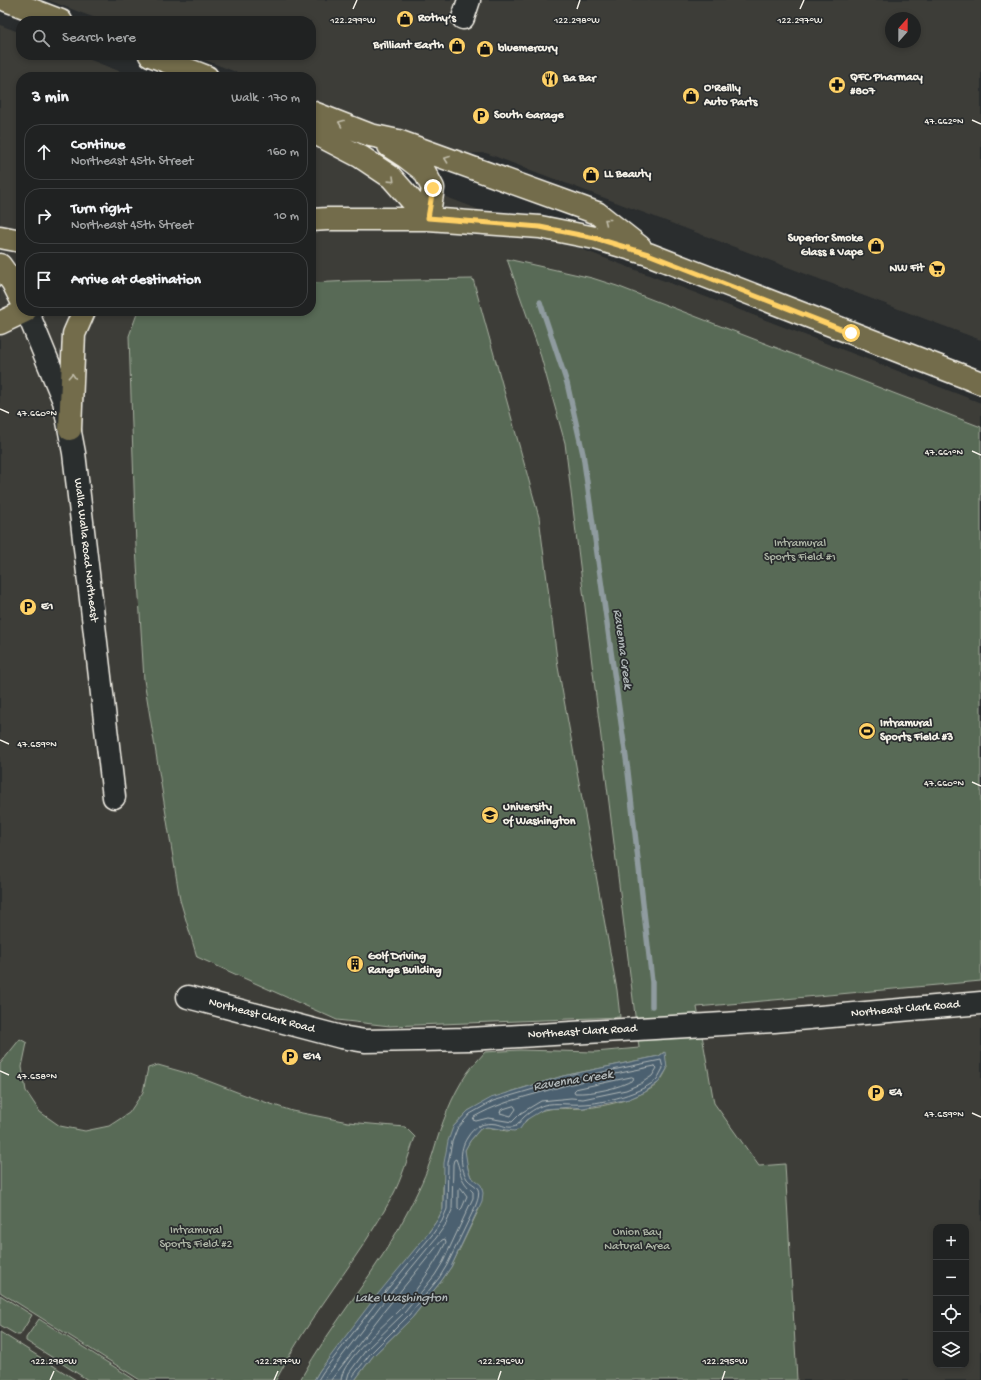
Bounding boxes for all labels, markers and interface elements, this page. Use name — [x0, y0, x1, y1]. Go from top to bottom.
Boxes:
shop icon: Rothy’s — [395, 9, 415, 29]
place label: Rothy’s — [417, 12, 457, 26]
north arrow — [885, 12, 921, 48]
text: 122.299°W — [330, 15, 376, 27]
text: 122.298°W — [553, 15, 600, 27]
text: 122.297°W — [776, 15, 823, 27]
search box — [16, 16, 316, 60]
icon: search — [30, 27, 52, 49]
text: Search here — [62, 29, 136, 47]
shop icon: Brilliant Earth — [447, 36, 467, 56]
place label: Brilliant Earth — [372, 39, 445, 53]
shop icon: bluemercury — [475, 39, 495, 59]
place label: bluemercury — [497, 42, 558, 56]
restaurant icon: Ba Bar — [540, 69, 560, 89]
place label: QFC Pharmacy #807 — [850, 71, 923, 99]
place label: Ba Bar — [562, 72, 597, 86]
pharmacy icon: QFC Pharmacy #807 — [827, 75, 847, 95]
place label: O'Reilly Auto Parts — [703, 82, 758, 110]
shop icon: O'Reilly Auto Parts — [681, 86, 701, 106]
text: 3 min — [32, 88, 69, 108]
text: Walk · 170 m — [231, 91, 300, 106]
parking icon: South Garage — [471, 106, 491, 126]
place label: South Garage — [494, 109, 565, 123]
text: 47.662°N — [924, 116, 964, 128]
one-way arrow — [337, 120, 344, 128]
text: Continue — [71, 136, 125, 154]
icon: ahead — [33, 141, 55, 163]
text: 160 m — [267, 145, 299, 160]
text: Northeast 45th Street — [71, 154, 193, 169]
one-way arrow — [444, 155, 451, 163]
shop icon: LL Beauty — [581, 165, 601, 185]
place label: LL Beauty — [604, 168, 651, 182]
one-way arrow — [387, 175, 395, 182]
route end — [424, 179, 442, 197]
text: Turn right — [71, 200, 131, 218]
icon: right — [33, 205, 55, 227]
text: 10 m — [274, 209, 299, 224]
text: Northeast 45th Street — [71, 218, 193, 233]
one-way arrow — [604, 218, 611, 225]
place label: Superior Smoke Glass & Vape — [788, 232, 864, 260]
shop icon: Superior Smoke Glass & Vape — [866, 236, 886, 256]
supermarket icon: NW Fit — [927, 259, 947, 279]
place label: NW Fit — [889, 262, 925, 276]
icon: arrive — [33, 269, 55, 291]
text: Arrive at destination — [71, 271, 201, 289]
route start — [842, 324, 860, 342]
one-way arrow — [68, 373, 76, 379]
text: 47.660°N — [17, 408, 57, 420]
text: 47.661°N — [925, 447, 964, 459]
street label: Walla Walla Road Northeast — [70, 478, 101, 624]
park label: Intramural Sports Field #1 — [764, 537, 836, 565]
parking icon: E1 — [18, 597, 38, 617]
place label: E1 — [40, 600, 53, 614]
water label: Ravenna Creek — [609, 608, 635, 691]
place label: Intramural Sports Field #3 — [880, 717, 953, 745]
sports icon: Intramural Sports Field #3 — [857, 721, 877, 741]
text: 47.659°N — [17, 739, 57, 751]
text: 47.660°N — [924, 778, 964, 790]
place label: University of Washington — [502, 801, 576, 829]
school or university icon: University of Washington — [480, 805, 500, 825]
place label: Golf Driving Range Building — [367, 950, 442, 978]
building icon: Golf Driving Range Building — [345, 954, 365, 974]
street label: Northeast Clark Road — [207, 996, 317, 1037]
street label: Northeast Clark Road — [850, 998, 961, 1021]
street label: Northeast Clark Road — [527, 1022, 638, 1043]
parking icon: E14 — [280, 1047, 300, 1067]
place label: E14 — [302, 1050, 321, 1064]
water label: Ravenna Creek — [532, 1067, 615, 1095]
text: 47.658°N — [17, 1071, 57, 1083]
parking icon: E4 — [866, 1083, 886, 1103]
place label: E4 — [888, 1086, 902, 1100]
text: 47.659°N — [924, 1109, 964, 1121]
park label: Intramural Sports Field #2 — [160, 1224, 233, 1252]
map controls — [933, 1224, 969, 1368]
button: + — [933, 1224, 969, 1260]
park label: Union Bay Natural Area — [604, 1226, 670, 1254]
button: − — [933, 1260, 969, 1296]
water label: Lake Washington — [355, 1291, 448, 1306]
button: locate — [933, 1296, 969, 1332]
button: layers — [933, 1332, 969, 1368]
text: 122.298°W — [30, 1356, 77, 1368]
text: 122.297°W — [254, 1356, 301, 1368]
text: 122.296°W — [478, 1356, 524, 1368]
text: 122.295°W — [701, 1356, 748, 1368]

